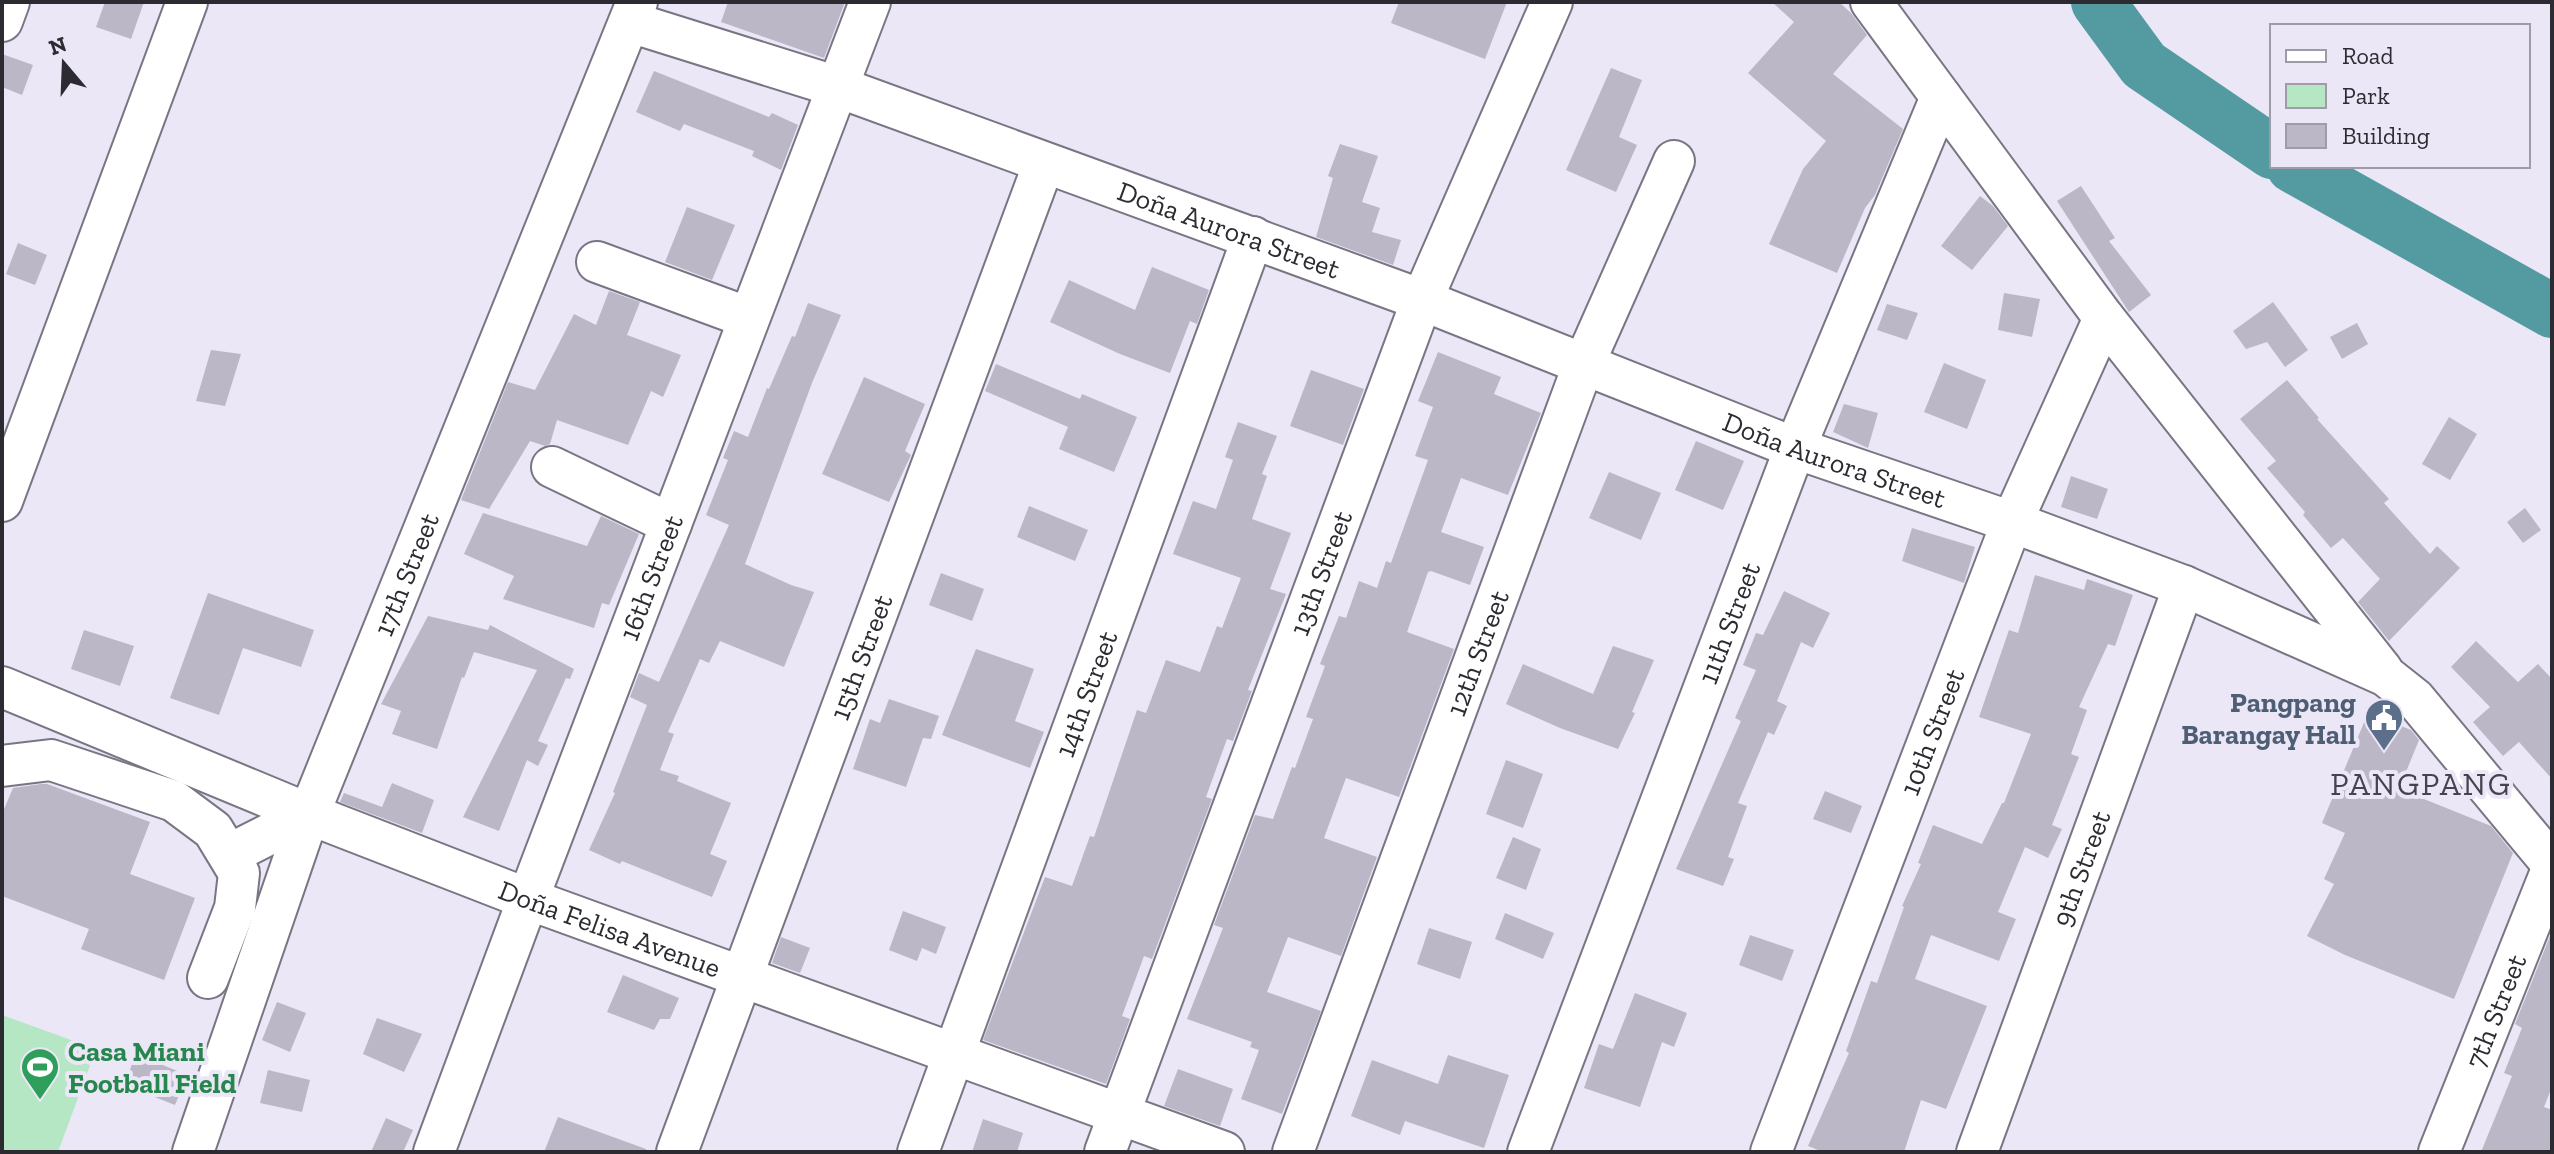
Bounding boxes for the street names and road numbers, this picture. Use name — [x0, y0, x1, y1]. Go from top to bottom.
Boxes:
street label: Doña Aurora Street — [1113, 174, 1345, 285]
street label: Doña Aurora Street — [1718, 405, 1951, 515]
street label: 13th Street — [1282, 505, 1359, 640]
street label: 17th Street — [366, 507, 446, 640]
street label: 16th Street — [612, 510, 690, 645]
street label: 11th Street — [1691, 557, 1767, 688]
street label: 12th Street — [1439, 585, 1516, 720]
street label: 15th Street — [822, 589, 899, 724]
street label: 14th Street — [1048, 626, 1124, 761]
street label: 10th Street — [1893, 663, 1971, 800]
street label: 9th Street — [2044, 805, 2117, 931]
street label: Doña Felisa Avenue — [494, 873, 725, 984]
street label: 7th Street — [2458, 949, 2533, 1072]

